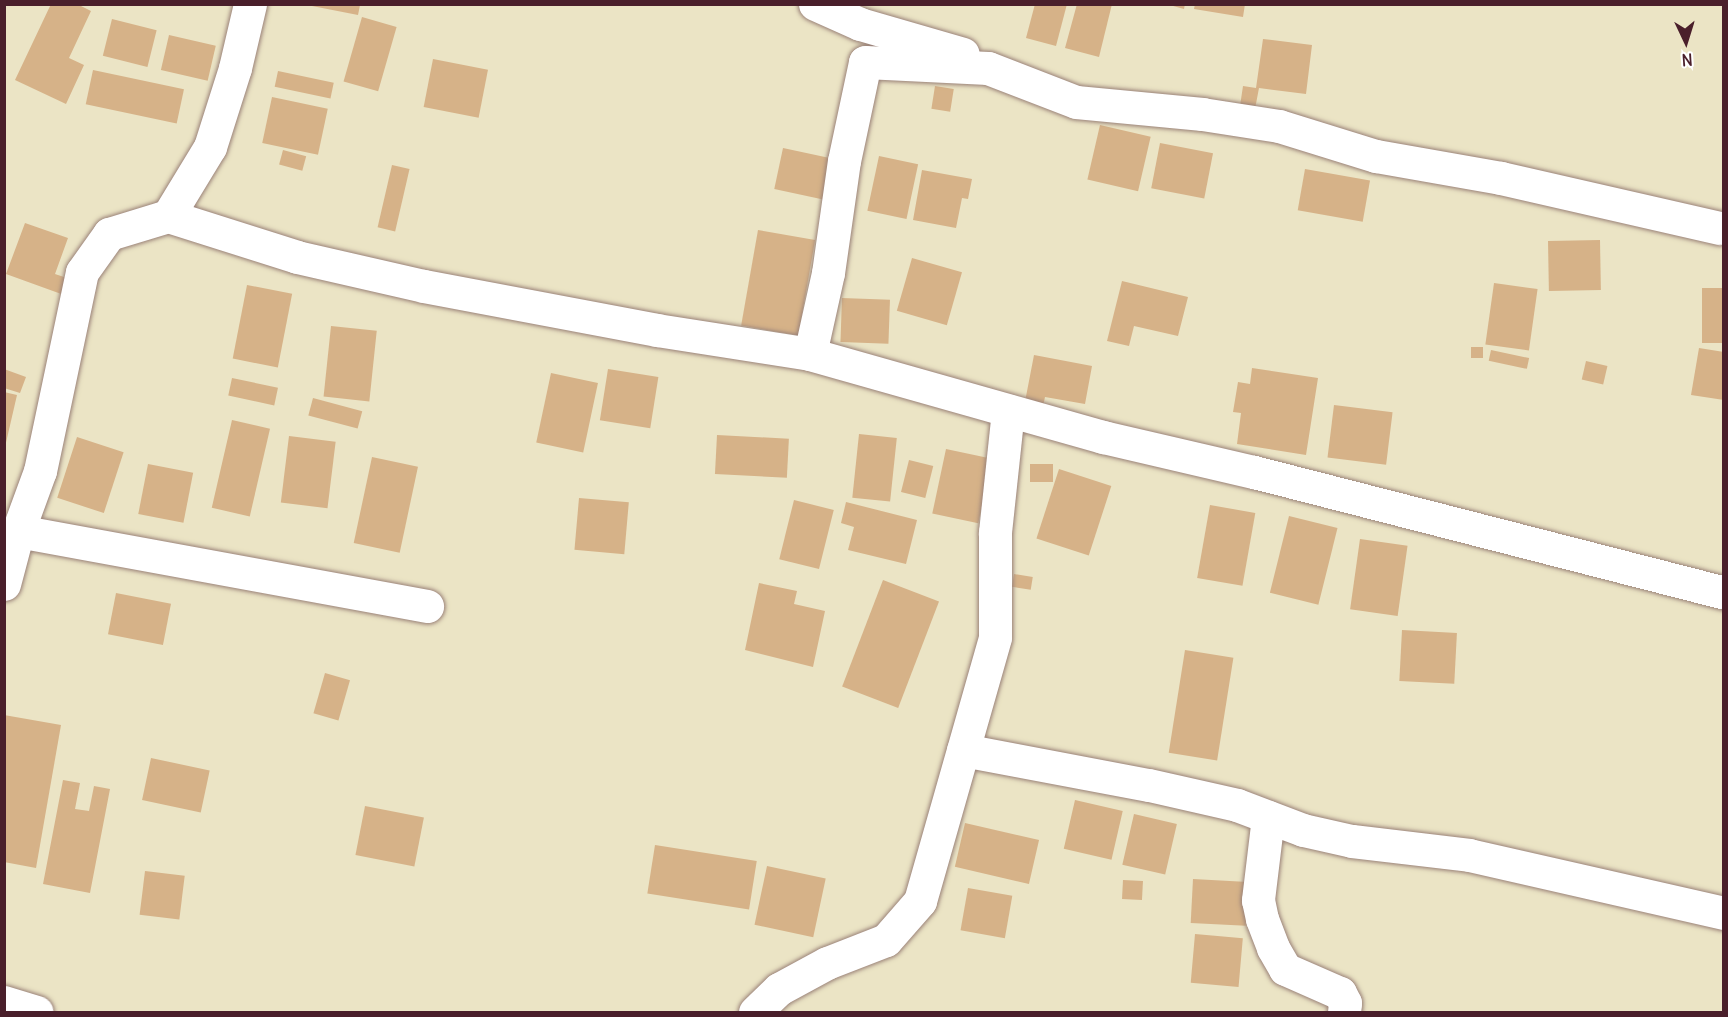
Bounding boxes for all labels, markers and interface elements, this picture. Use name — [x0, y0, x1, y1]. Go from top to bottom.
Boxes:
north arrow — [1656, 12, 1716, 72]
text: N — [1681, 50, 1693, 70]

